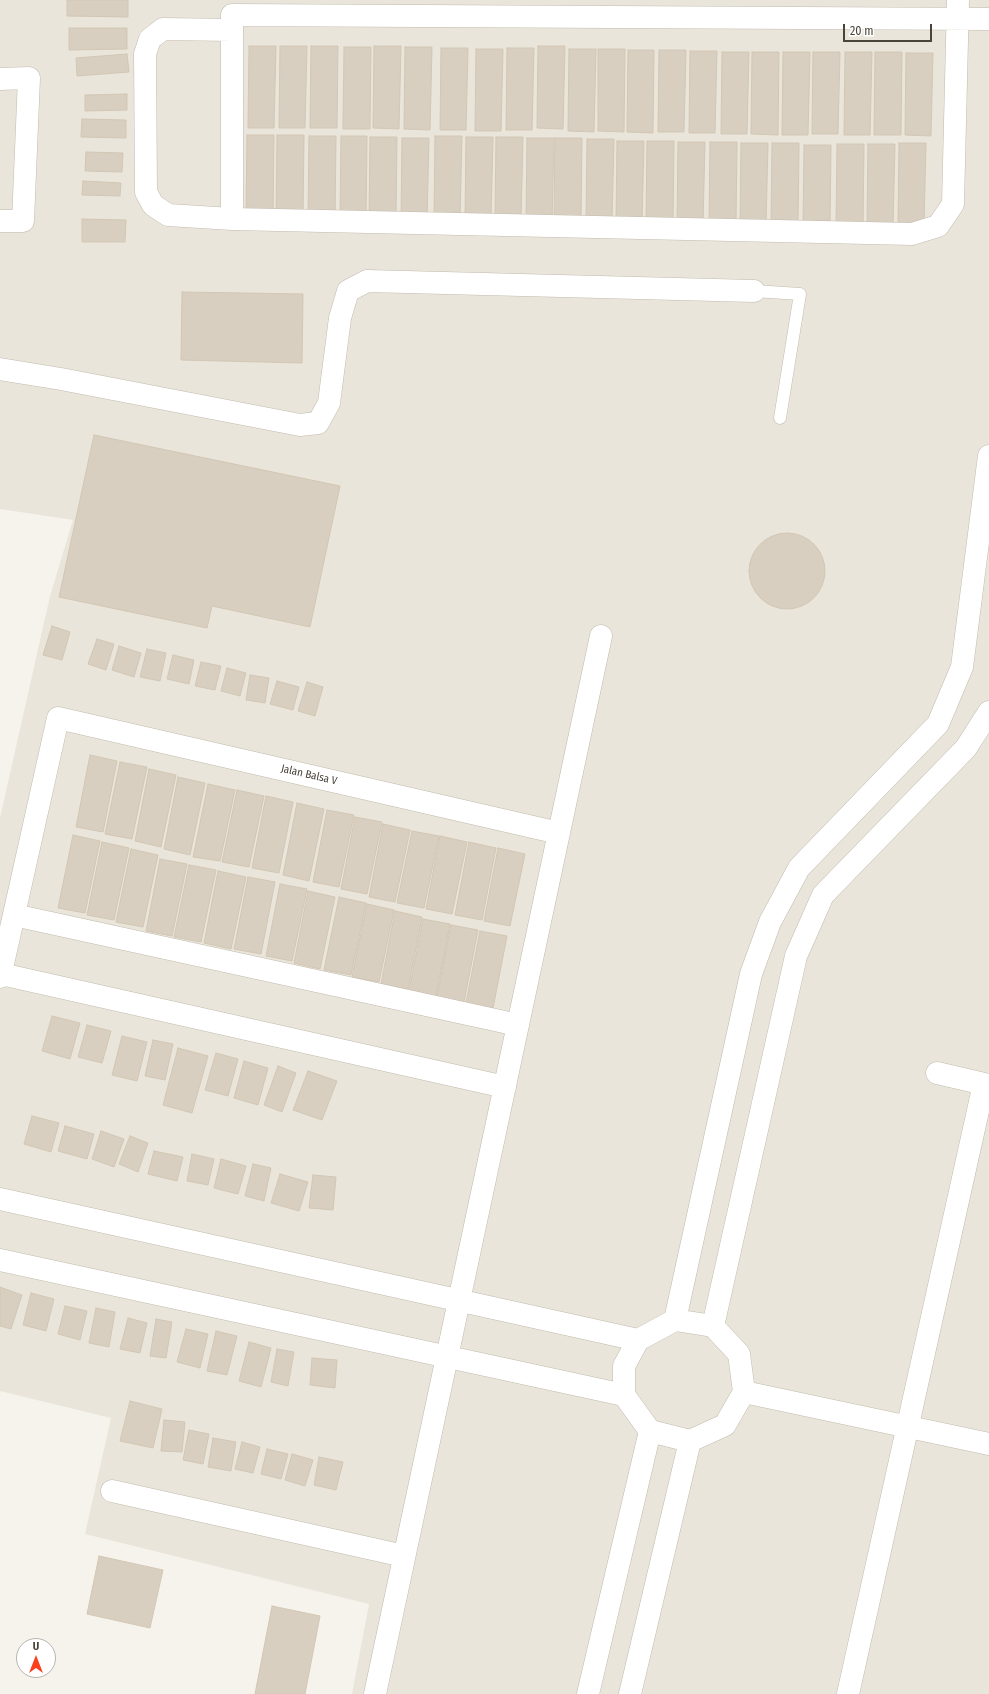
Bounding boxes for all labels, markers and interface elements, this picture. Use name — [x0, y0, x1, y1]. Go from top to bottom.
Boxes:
scale bar — [845, 16, 934, 42]
text: 20 m — [850, 24, 874, 38]
street label: Jalan Balsa V — [280, 762, 338, 788]
north arrow — [16, 1638, 56, 1678]
text: U — [33, 1640, 39, 1653]

